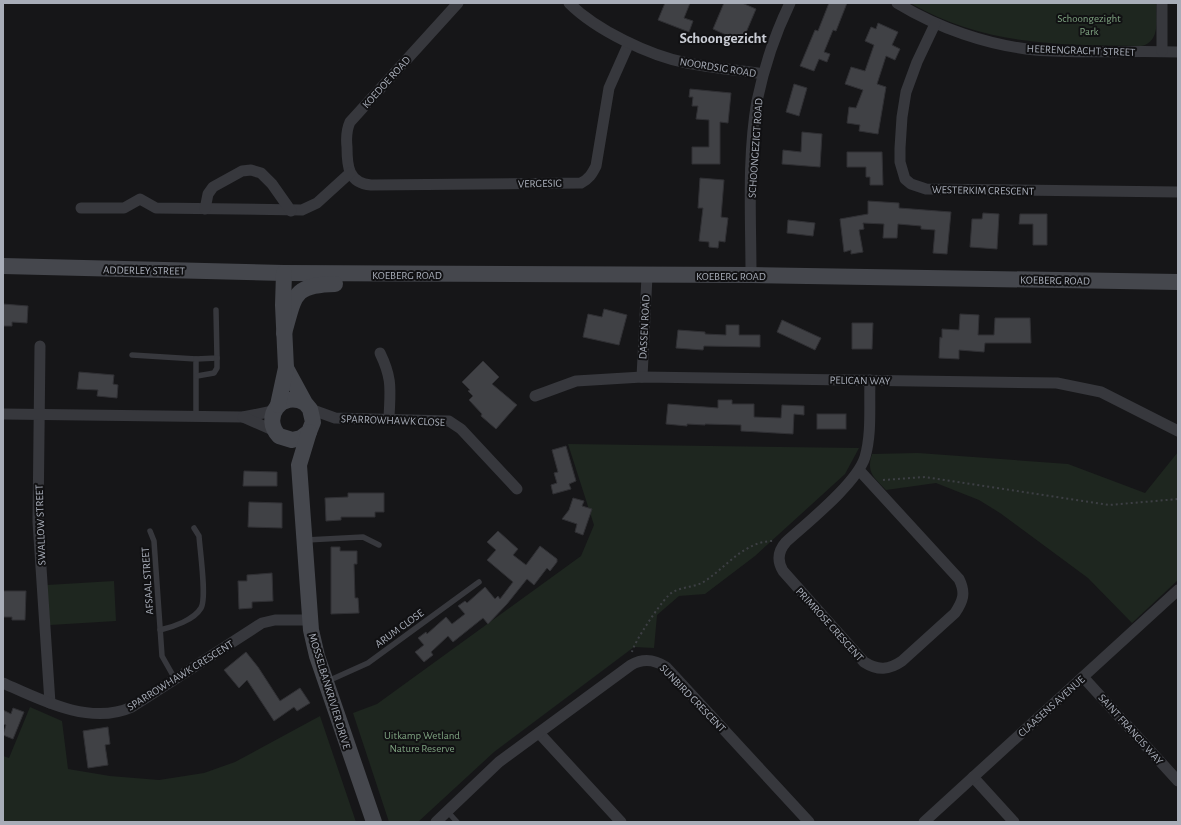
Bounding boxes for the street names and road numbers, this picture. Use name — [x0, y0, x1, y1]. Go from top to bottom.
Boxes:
street label: HEERENGRACHT STREET — [1027, 43, 1136, 58]
street label: KOEDOE ROAD — [360, 54, 412, 110]
street label: NOORDSIG ROAD — [679, 56, 757, 79]
street label: SCHOONGEZIGT ROAD — [747, 98, 764, 198]
street label: VERGESIG — [518, 178, 562, 189]
street label: WESTERKIM CRESCENT — [932, 184, 1035, 197]
street label: ADDERLEY STREET — [103, 264, 186, 277]
street label: KOEBERG ROAD — [372, 270, 442, 281]
street label: KOEBERG ROAD — [696, 271, 766, 282]
street label: KOEBERG ROAD — [1020, 274, 1090, 287]
street label: DASSEN ROAD — [637, 294, 652, 360]
street label: PELICAN WAY — [829, 374, 891, 387]
street label: SPARROWHAWK CLOSE — [341, 413, 446, 428]
street label: SWALLOW STREET — [34, 484, 47, 566]
street label: AFSAAL STREET — [140, 546, 155, 615]
street label: PRIMROSE CRESCENT — [794, 585, 866, 664]
street label: ARUM CLOSE — [373, 607, 426, 650]
street label: MOSSELBANKRIVIER DRIVE — [307, 632, 353, 751]
street label: SPARROWHAWK CRESCENT — [125, 638, 236, 713]
street label: SUNBIRD CRESCENT — [658, 662, 728, 735]
street label: CLAASENS AVENUE — [1016, 673, 1087, 739]
street label: SAINT FRANCIS WAY — [1096, 692, 1165, 767]

